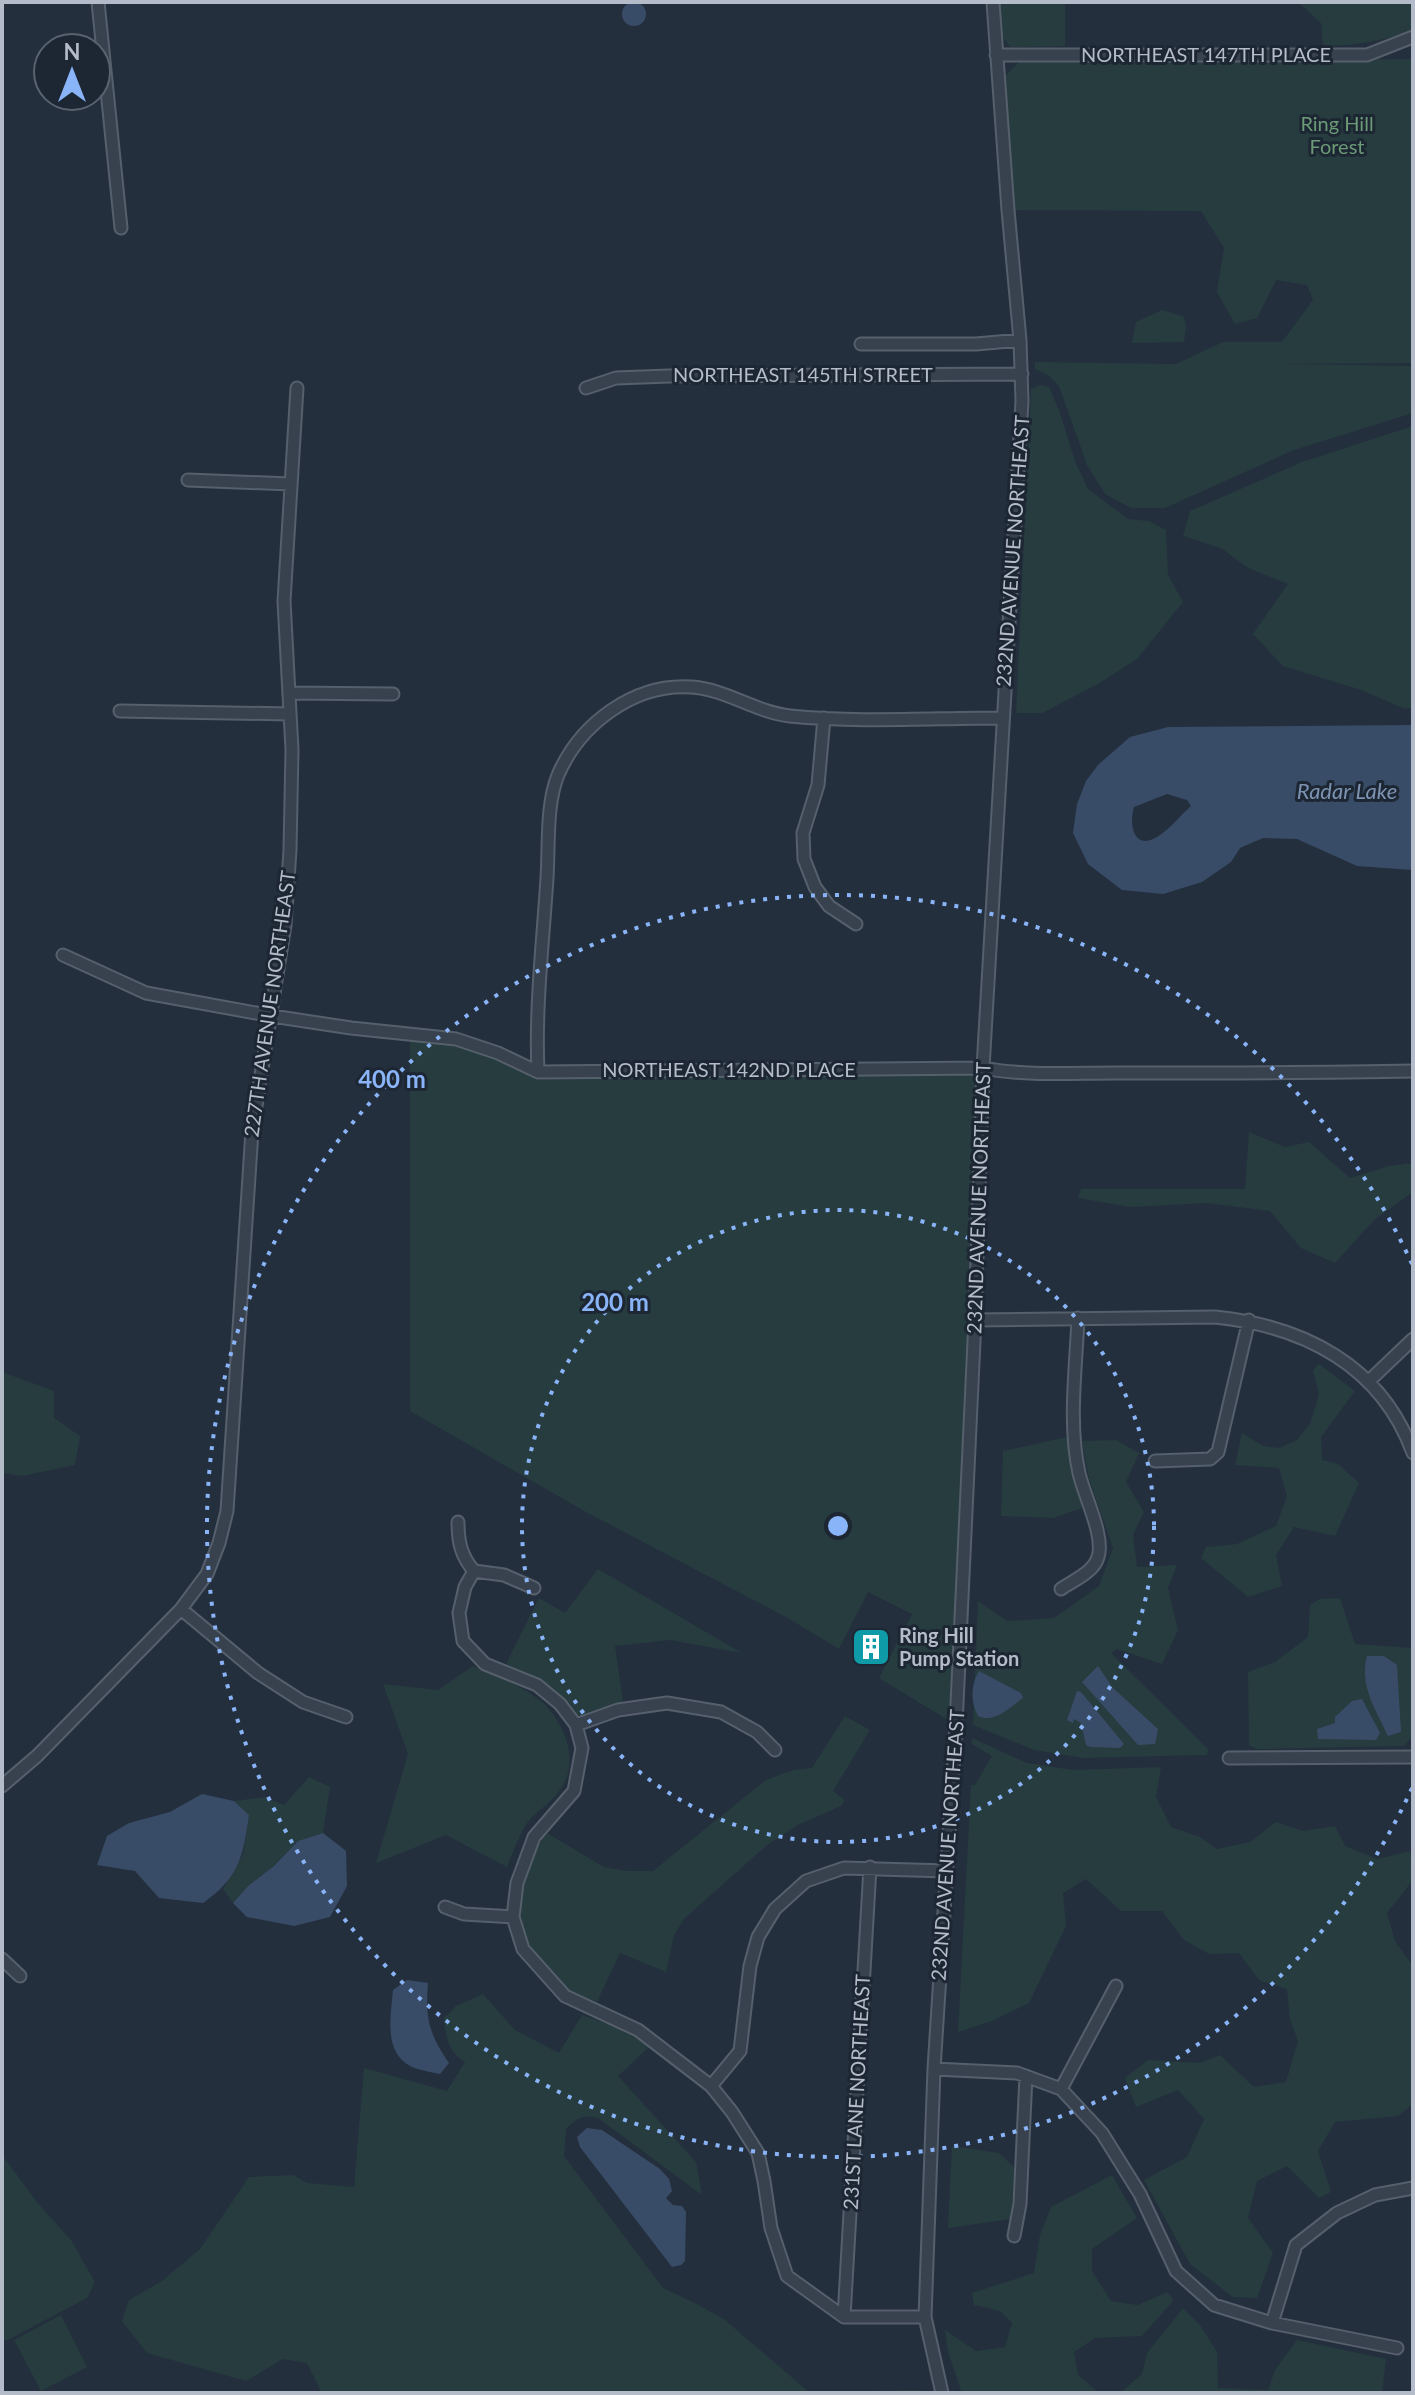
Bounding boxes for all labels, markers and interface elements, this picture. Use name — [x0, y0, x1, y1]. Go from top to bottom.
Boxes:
north arrow — [32, 32, 112, 112]
text: N — [64, 38, 80, 65]
street label: NORTHEAST 147TH PLACE — [1081, 42, 1331, 66]
park label: Ring Hill Forest — [1300, 111, 1374, 158]
street label: NORTHEAST 145TH STREET — [673, 362, 933, 386]
street label: 232ND AVENUE NORTHEAST — [991, 414, 1033, 687]
water label: Radar Lake — [1297, 777, 1397, 804]
street label: 227TH AVENUE NORTHEAST — [238, 869, 300, 1139]
street label: NORTHEAST 142ND PLACE — [602, 1057, 856, 1081]
street label: 232ND AVENUE NORTHEAST — [961, 1061, 995, 1334]
text: 400 m — [358, 1064, 426, 1093]
text: 200 m — [581, 1287, 649, 1316]
centre of rings — [824, 1512, 852, 1540]
place label: Ring Hill Pump Station — [899, 1623, 1019, 1670]
building icon: Ring Hill Pump Station — [850, 1626, 892, 1668]
street label: 232ND AVENUE NORTHEAST — [926, 1708, 968, 1981]
street label: 231ST LANE NORTHEAST — [838, 1973, 874, 2210]

